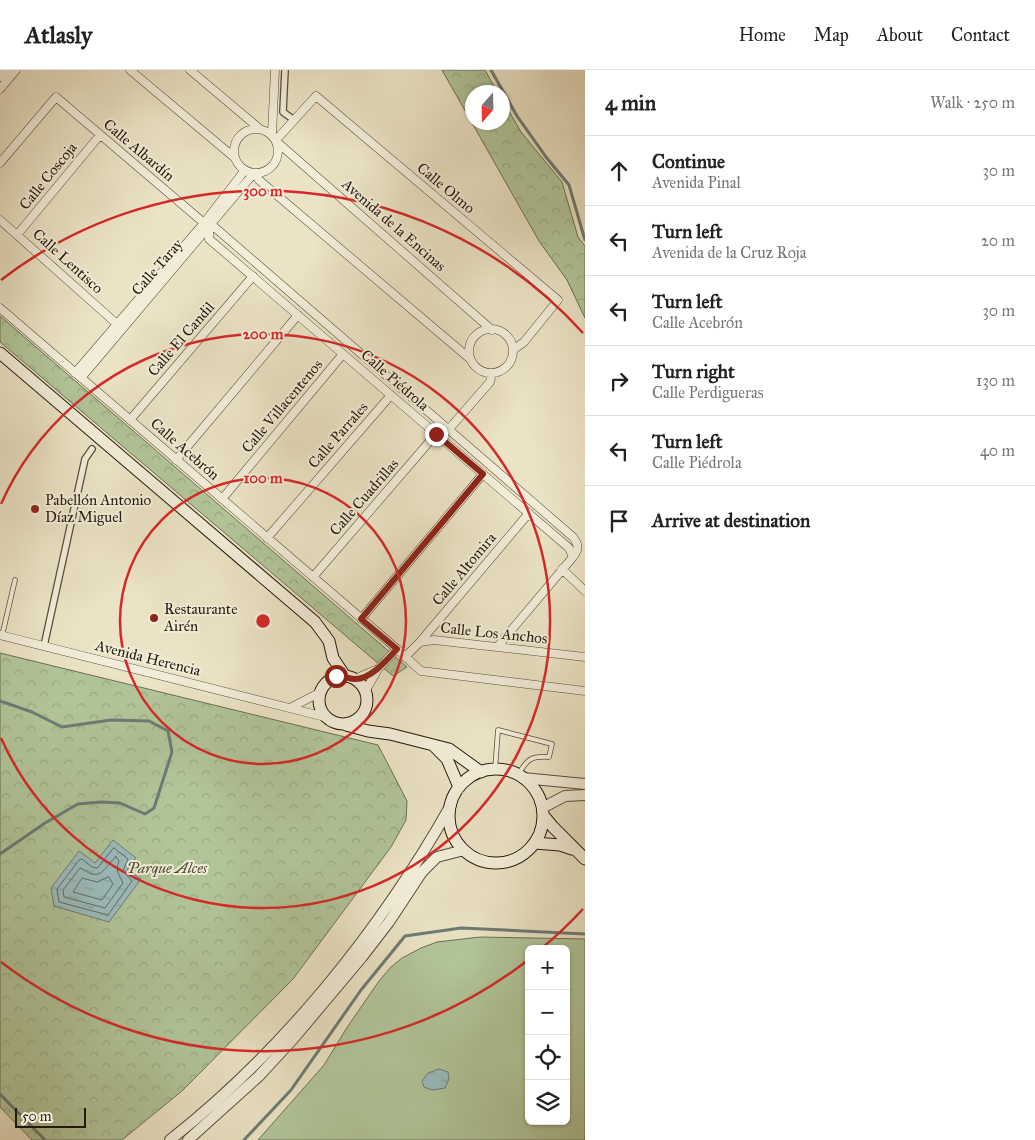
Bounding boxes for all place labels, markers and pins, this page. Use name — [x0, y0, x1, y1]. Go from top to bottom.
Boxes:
place label: Pabellón Antonio Díaz Miguel — [45, 491, 152, 526]
marker: Pabellón Antonio Díaz Miguel — [29, 503, 41, 515]
place label: Restaurante Airén — [163, 600, 237, 635]
marker: Restaurante Airén — [148, 612, 160, 624]
centre of rings — [254, 612, 272, 630]

